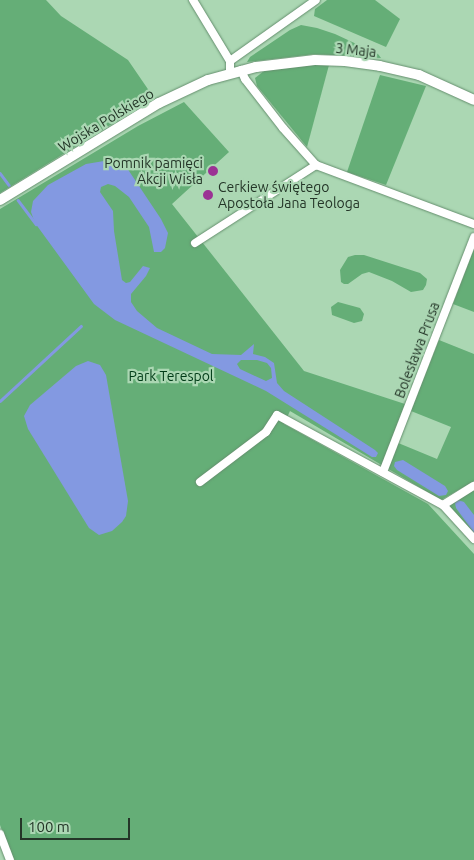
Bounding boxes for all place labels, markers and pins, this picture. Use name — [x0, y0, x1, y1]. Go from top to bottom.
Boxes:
place label: Pomnik pamięci Akcji Wisła — [104, 155, 203, 188]
marker: Pomnik pamięci Akcji Wisła — [207, 165, 219, 177]
place label: Cerkiew świętego Apostoła Jana Teologa — [218, 179, 360, 212]
marker: Cerkiew świętego Apostoła Jana Teologa — [202, 189, 214, 201]

